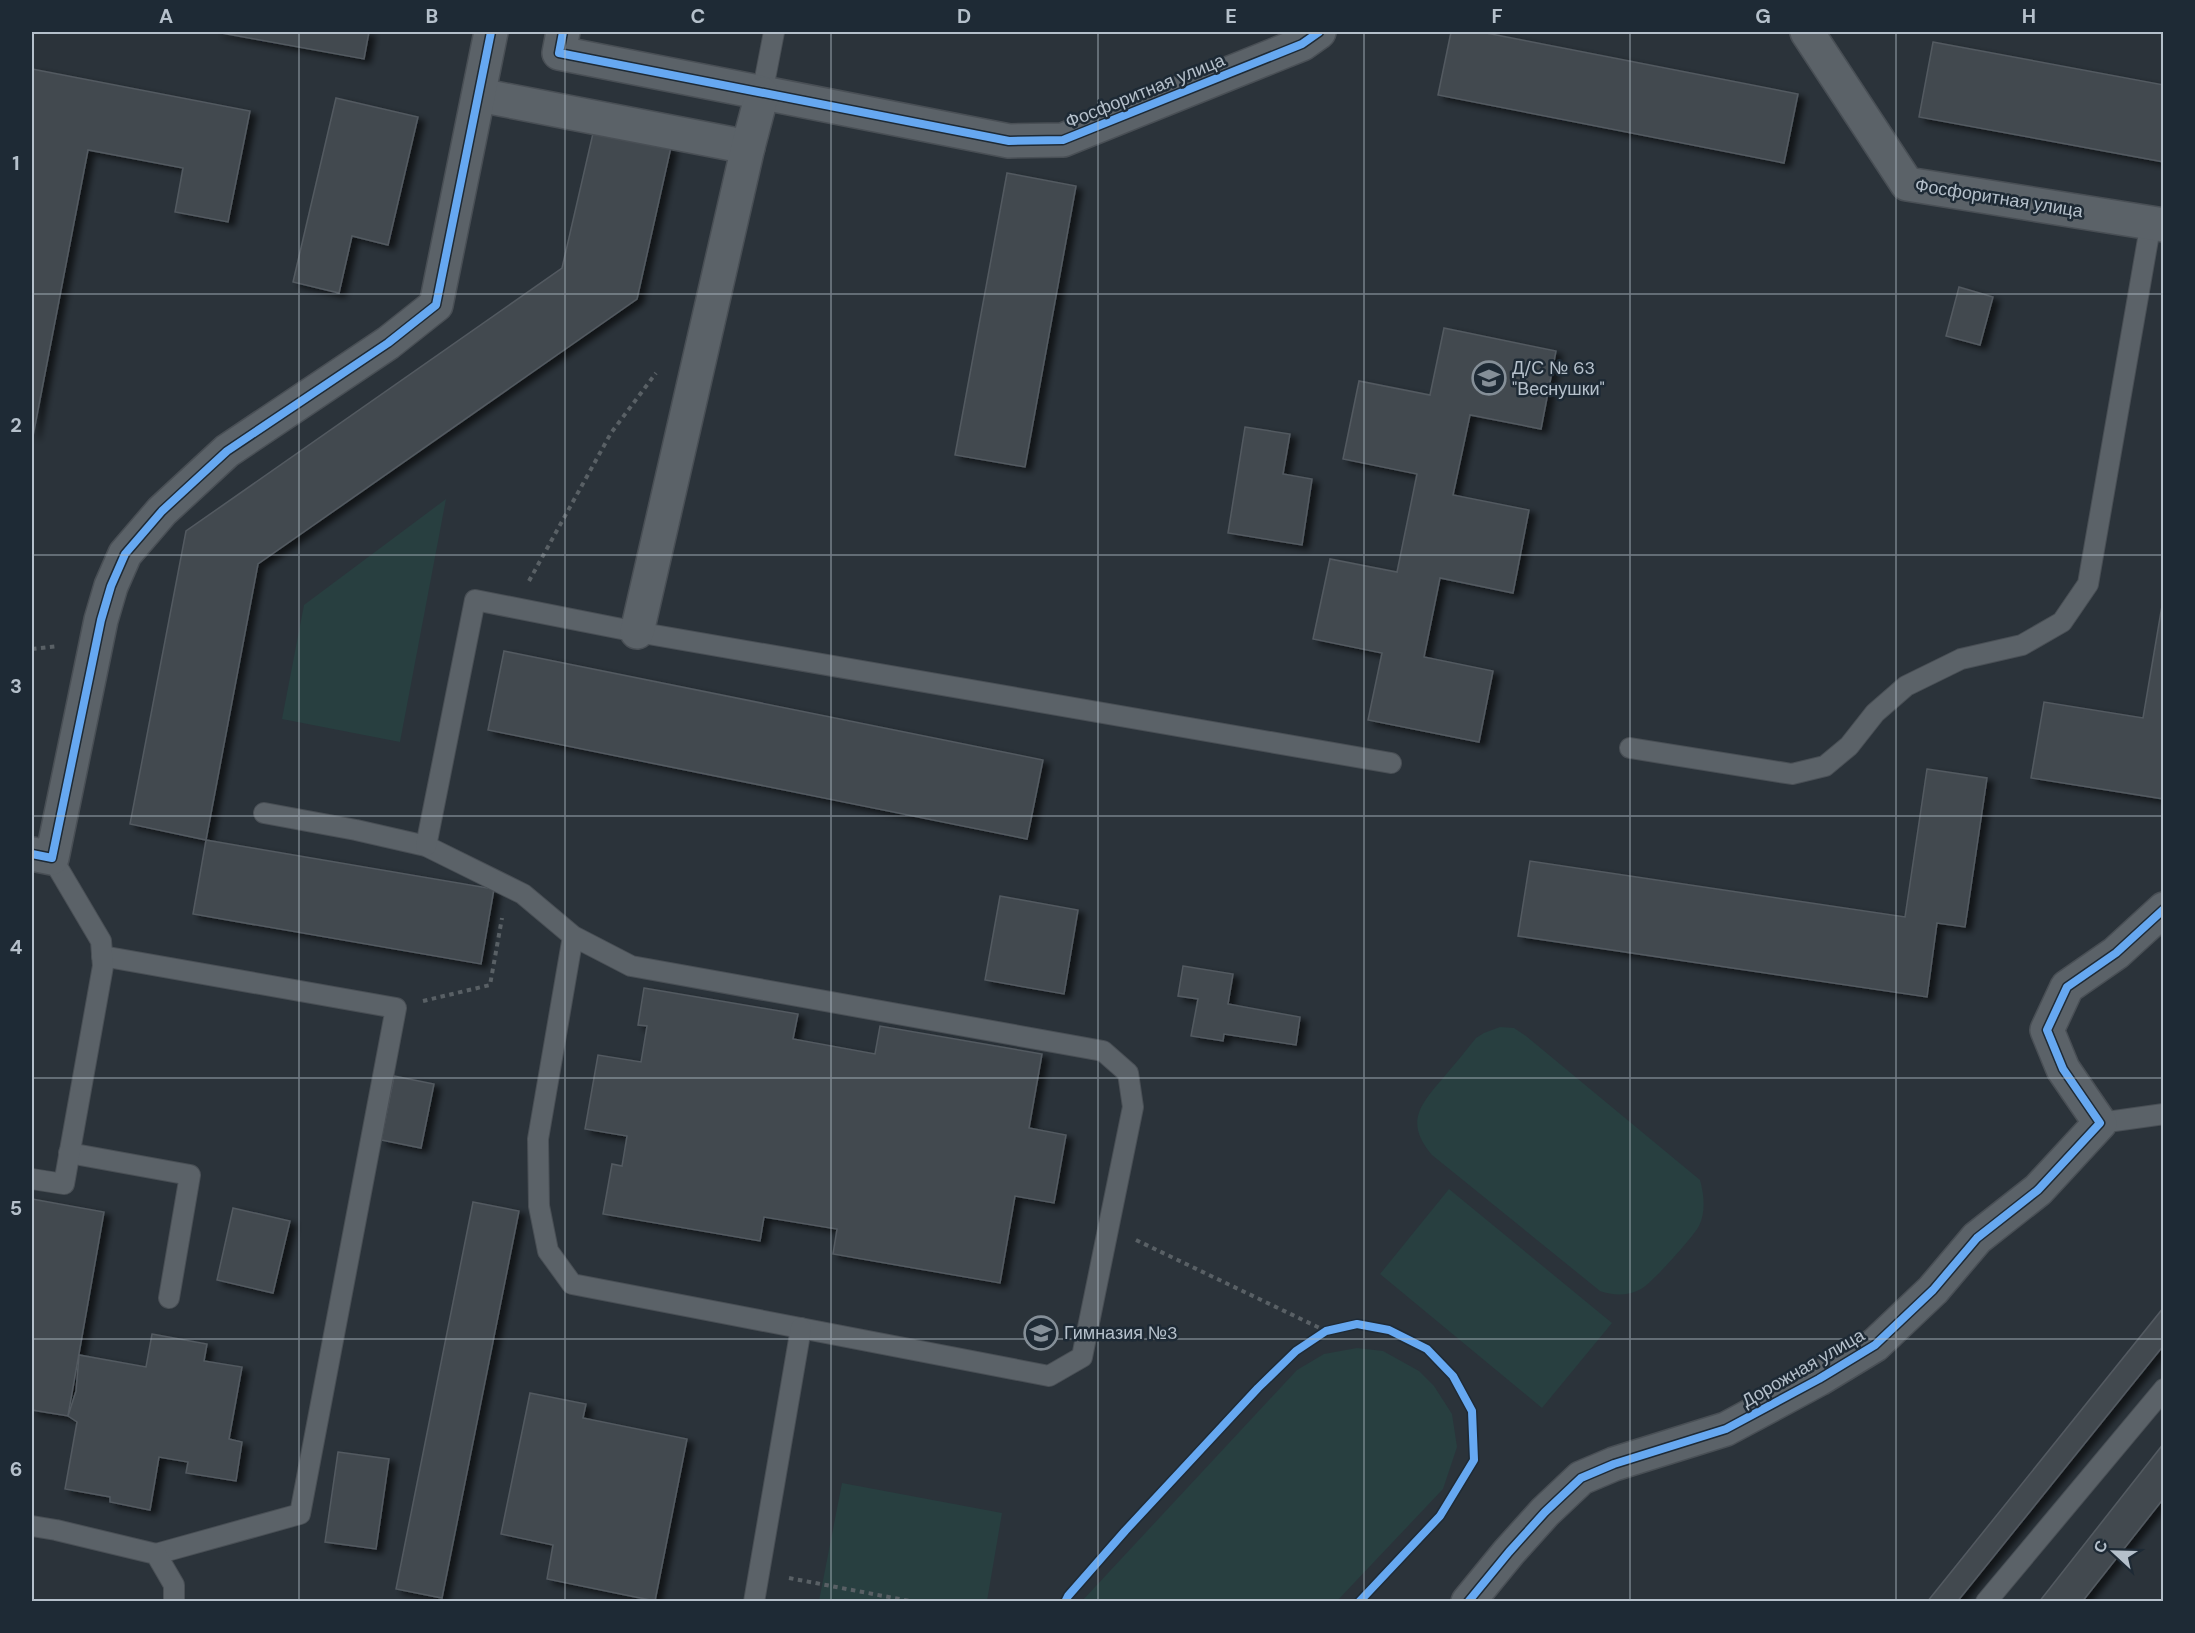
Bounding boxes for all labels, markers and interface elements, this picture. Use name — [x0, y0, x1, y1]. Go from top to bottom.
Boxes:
text: A — [159, 3, 173, 29]
text: B — [426, 3, 438, 29]
text: C — [691, 3, 705, 29]
text: D — [957, 3, 971, 29]
text: E — [1225, 3, 1237, 29]
text: F — [1491, 3, 1503, 29]
text: G — [1755, 3, 1771, 29]
text: H — [2022, 3, 2036, 29]
street label: Фосфоритная улица — [1062, 48, 1229, 134]
text: 1 — [12, 150, 20, 176]
street label: Фосфоритная улица — [1913, 173, 2086, 223]
place label: Д/С № 63 "Веснушки" — [1512, 356, 1605, 401]
school or university icon: Д/С № 63 "Веснушки" — [1471, 360, 1507, 396]
text: 2 — [10, 412, 22, 438]
text: 3 — [10, 673, 22, 699]
text: 4 — [10, 934, 23, 960]
text: 5 — [10, 1195, 22, 1221]
school or university icon: Гимназия №3 — [1023, 1315, 1059, 1351]
place label: Гимназия №3 — [1064, 1321, 1178, 1345]
street label: Дорожная улица — [1737, 1323, 1870, 1413]
text: 6 — [10, 1456, 22, 1482]
north arrow — [2084, 1522, 2144, 1582]
text: С — [2089, 1537, 2113, 1556]

